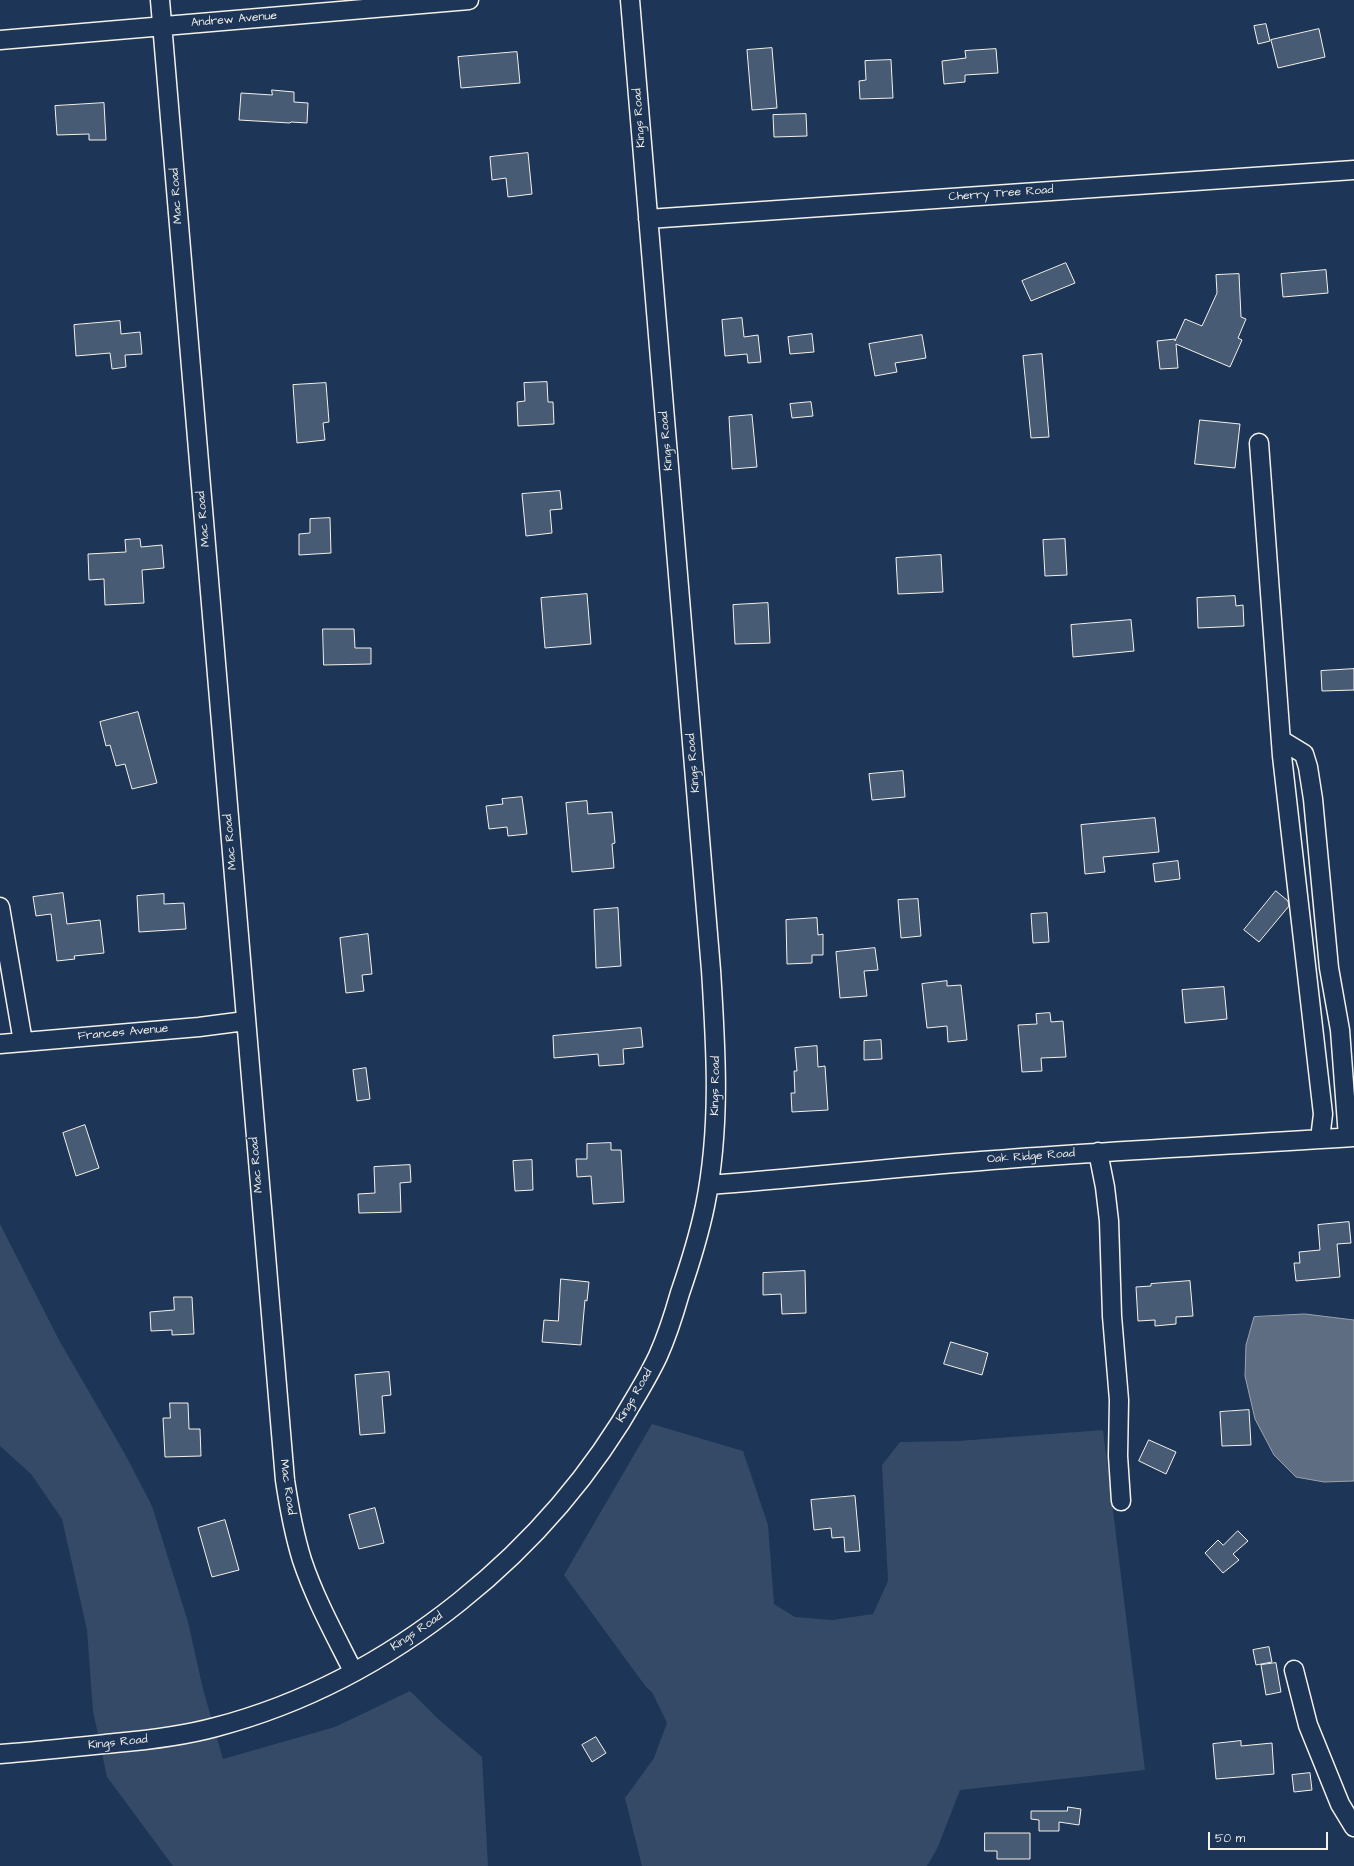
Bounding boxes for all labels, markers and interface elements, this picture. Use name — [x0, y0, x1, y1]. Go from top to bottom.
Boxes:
street label: Andrew Avenue — [190, 9, 278, 31]
street label: Kings Road — [631, 88, 649, 148]
street label: Mac Road — [168, 168, 186, 224]
street label: Cherry Tree Road — [948, 183, 1054, 205]
street label: Kings Road — [657, 411, 677, 471]
street label: Mac Road — [194, 490, 214, 548]
street label: Kings Road — [684, 733, 704, 793]
street label: Mac Road — [221, 813, 241, 871]
street label: Frances Avenue — [77, 1022, 169, 1044]
street label: Kings Road — [708, 1056, 724, 1116]
street label: Mac Road — [247, 1136, 267, 1194]
street label: Oak Ridge Road — [987, 1147, 1075, 1167]
street label: Kings Road — [614, 1367, 656, 1425]
street label: Mac Road — [276, 1458, 298, 1516]
street label: Kings Road — [388, 1609, 446, 1655]
street label: Kings Road — [88, 1733, 148, 1753]
scale bar — [1210, 1824, 1330, 1850]
text: 50 m — [1215, 1830, 1245, 1847]

